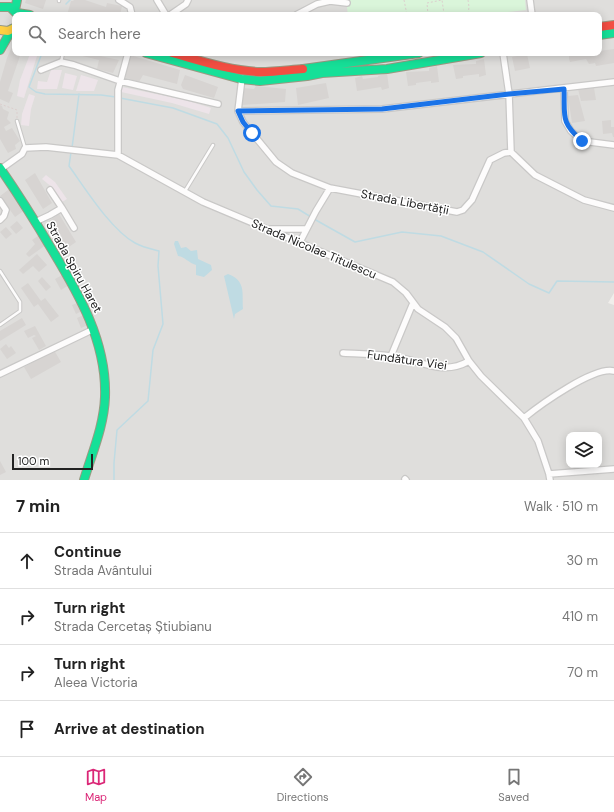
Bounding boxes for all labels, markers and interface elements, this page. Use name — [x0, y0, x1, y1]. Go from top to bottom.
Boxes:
search box — [12, 12, 602, 56]
icon: search — [26, 23, 48, 45]
text: Search here — [58, 24, 141, 44]
route start — [243, 124, 261, 142]
route end — [573, 132, 591, 150]
street label: Strada Libertății — [360, 186, 451, 218]
street label: Strada Nicolae Titulescu — [249, 215, 379, 283]
street label: Strada Spiru Haret — [42, 219, 106, 316]
street label: Fundătura Viei — [366, 346, 448, 374]
map controls — [566, 432, 602, 468]
button: layers — [566, 432, 602, 468]
scale bar — [12, 452, 93, 471]
text: 100 m — [18, 454, 49, 468]
text: 7 min — [16, 495, 60, 517]
text: Walk · 510 m — [524, 498, 598, 515]
text: Continue — [54, 542, 122, 562]
icon: ahead — [16, 550, 38, 572]
text: 30 m — [566, 552, 598, 569]
text: Strada Avântului — [54, 562, 152, 579]
text: Turn right — [54, 598, 125, 618]
icon: right — [16, 606, 38, 628]
text: 410 m — [562, 608, 598, 625]
text: Strada Cercetaș Știubianu — [54, 618, 212, 635]
text: Turn right — [54, 654, 125, 674]
icon: right — [16, 662, 38, 684]
text: 70 m — [567, 664, 598, 681]
text: Aleea Victoria — [54, 674, 138, 691]
icon: arrive — [16, 718, 38, 740]
text: Arrive at destination — [54, 719, 205, 739]
tab: Map — [85, 766, 107, 804]
tab: Directions — [277, 766, 329, 804]
tab: Saved — [498, 766, 529, 804]

